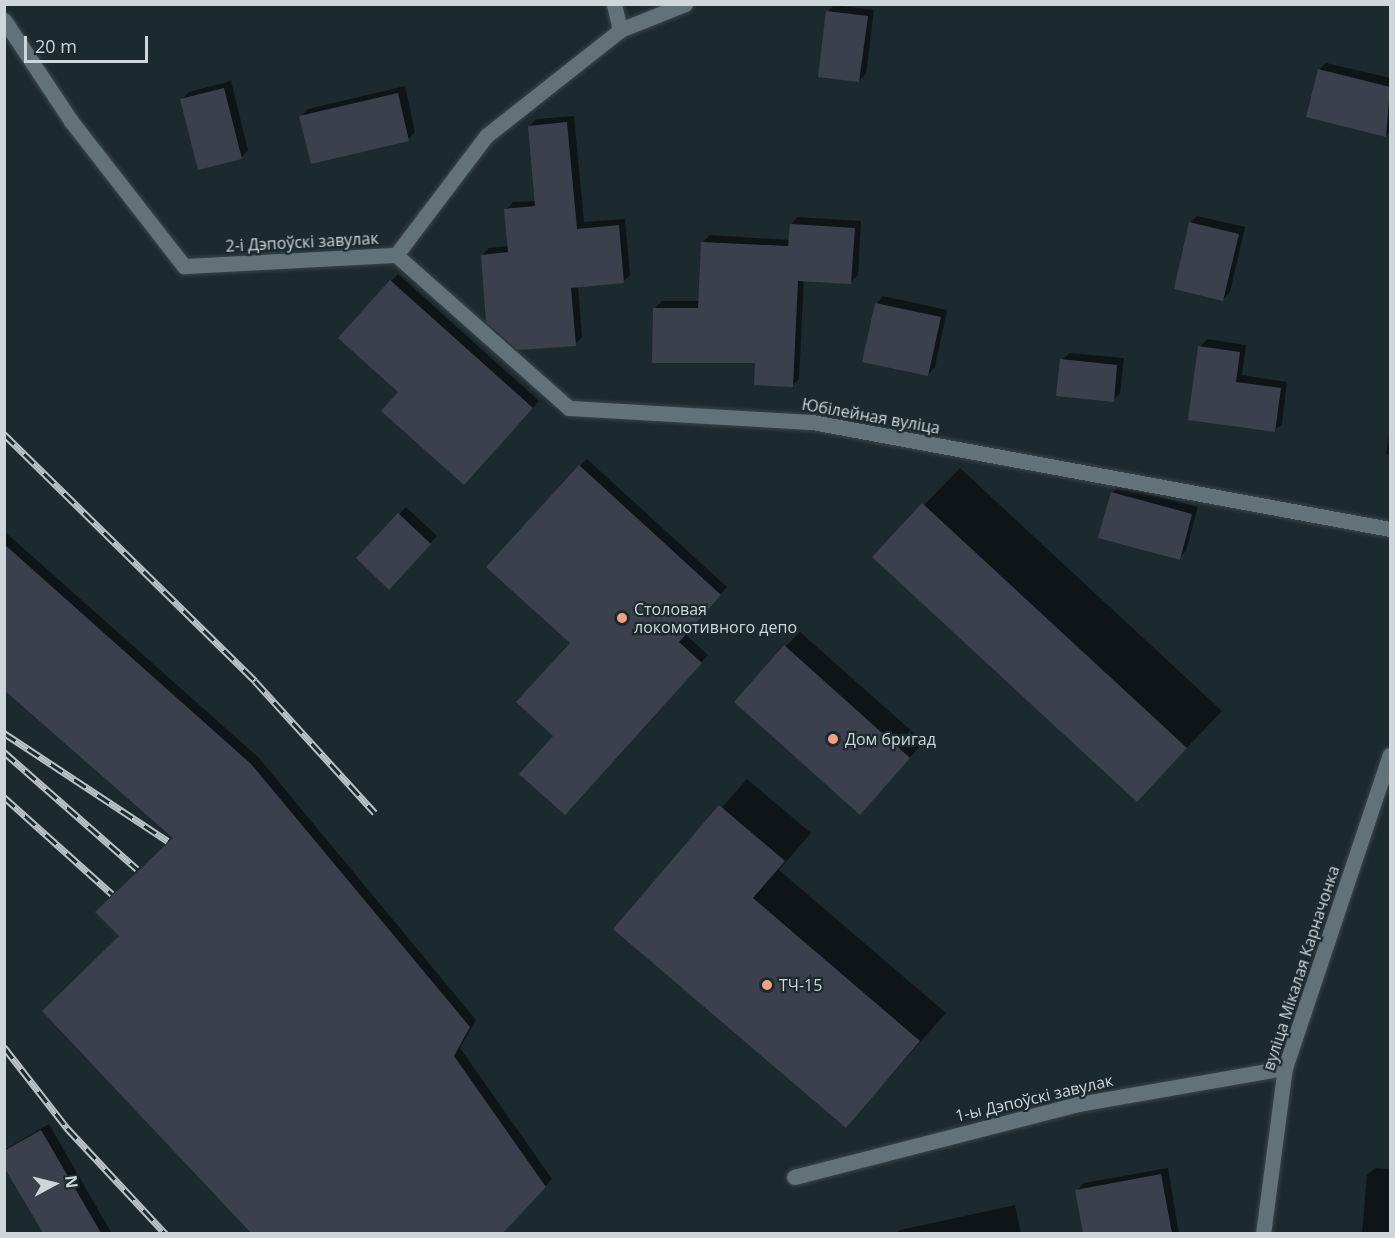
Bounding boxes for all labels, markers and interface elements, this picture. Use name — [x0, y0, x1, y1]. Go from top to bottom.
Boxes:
scale bar — [27, 24, 152, 62]
text: 20 m — [35, 34, 77, 58]
street label: 2-і Дэпоўскі завулак — [225, 228, 379, 256]
street label: Юбілейная вуліца — [800, 394, 942, 438]
place label: Столовая локомотивного депо — [634, 599, 797, 637]
marker: Столовая локомотивного депо — [615, 611, 629, 625]
place label: Дом бригад — [845, 729, 936, 749]
marker: Дом бригад — [826, 732, 840, 746]
street label: вуліца Мікалая Карначонка — [1259, 863, 1343, 1073]
place label: ТЧ-15 — [779, 975, 822, 995]
marker: ТЧ-15 — [760, 978, 774, 992]
street label: 1-ы Дэпоўскі завулак — [953, 1070, 1115, 1126]
north arrow — [24, 1154, 84, 1214]
text: N — [60, 1174, 84, 1190]

